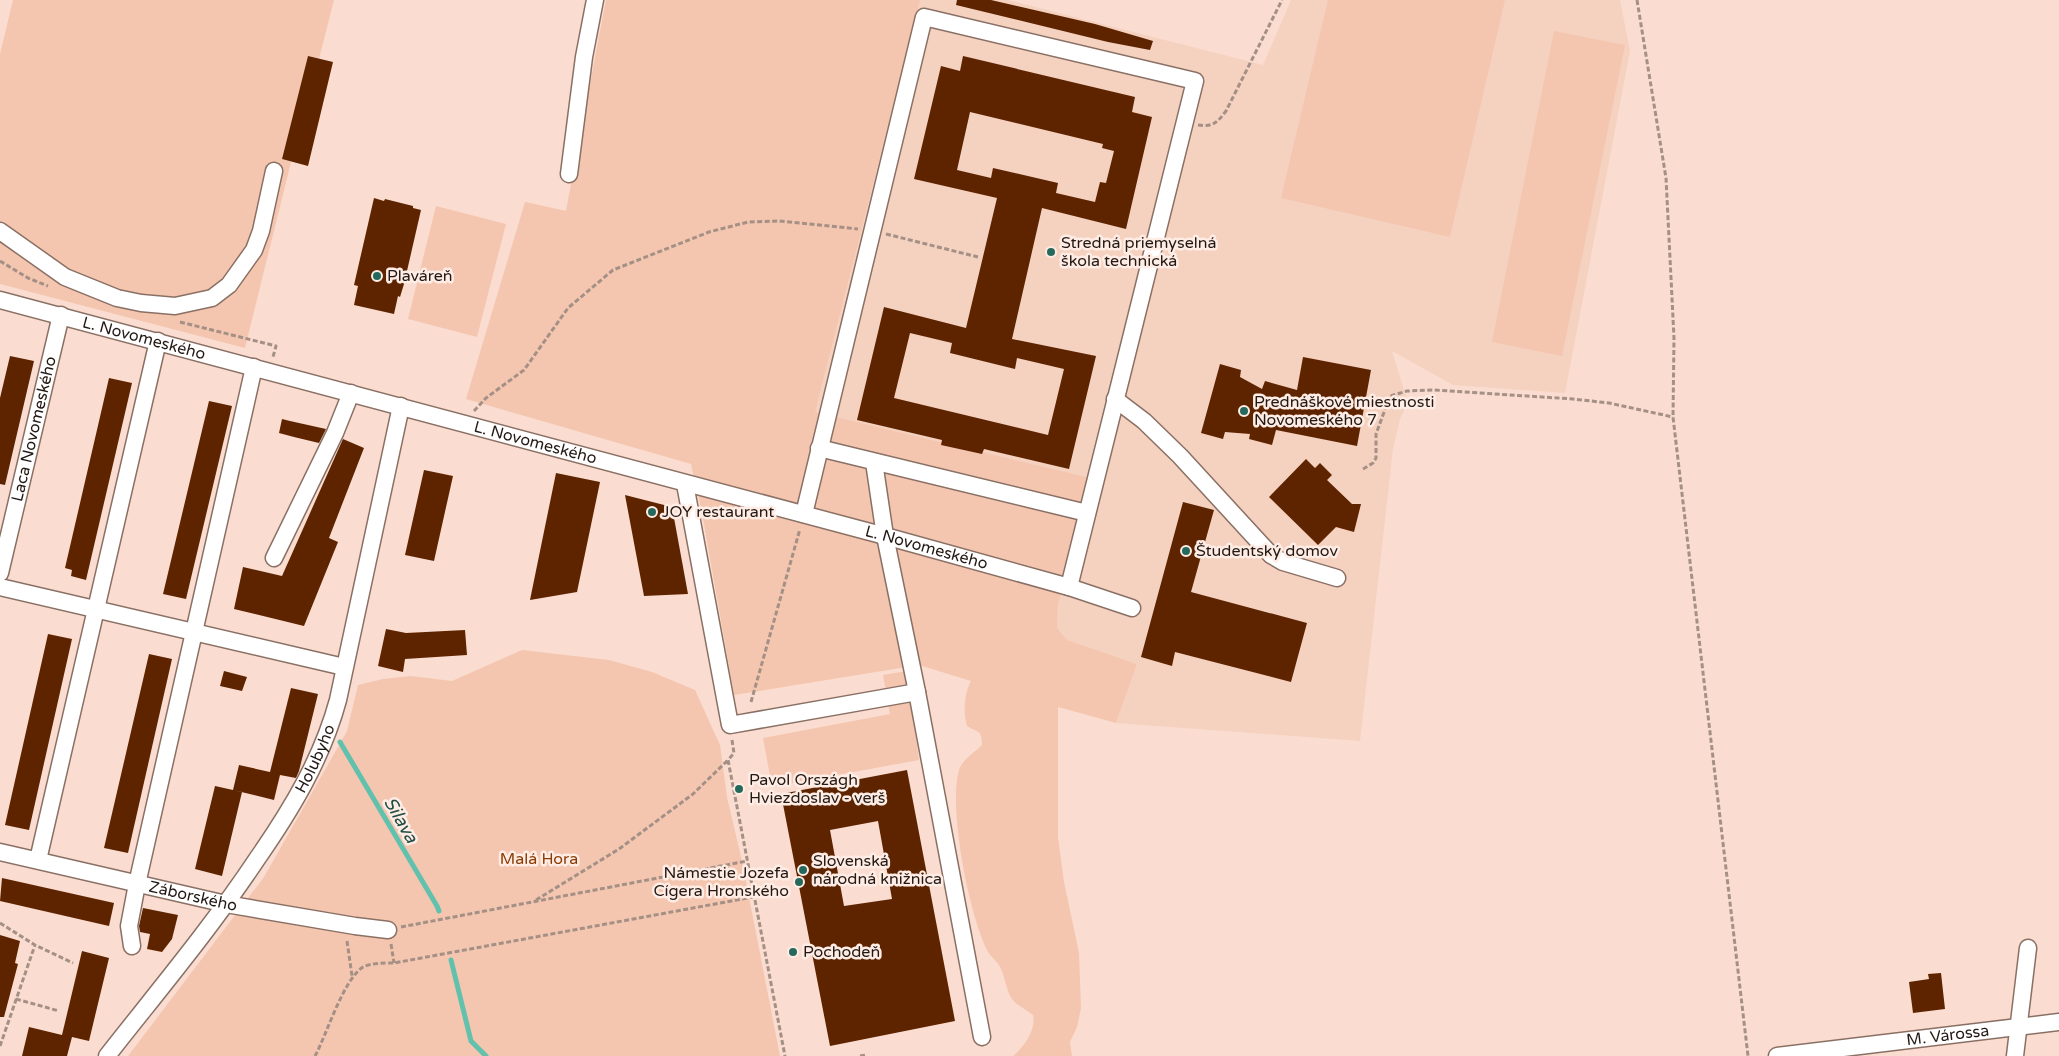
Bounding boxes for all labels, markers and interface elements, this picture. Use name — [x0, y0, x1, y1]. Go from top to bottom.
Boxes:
place label: Stredná priemyselná škola technická — [1061, 233, 1216, 271]
marker: Stredná priemyselná škola technická — [1045, 246, 1057, 258]
place label: Plaváreň — [387, 266, 453, 286]
marker: Plaváreň — [371, 270, 383, 282]
street label: L. Novomeského — [80, 312, 208, 364]
street label: Laca Novomeského — [7, 354, 61, 504]
place label: Prednáškové miestnosti Novomeského 7 — [1254, 392, 1435, 430]
marker: Prednáškové miestnosti Novomeského 7 — [1238, 405, 1250, 417]
street label: L. Novomeského — [472, 417, 599, 469]
place label: JOY restaurant — [662, 502, 774, 522]
marker: JOY restaurant — [646, 506, 658, 518]
street label: L. Novomeského — [863, 521, 990, 574]
place label: Študentský domov — [1196, 541, 1338, 561]
marker: Študentský domov — [1180, 545, 1192, 557]
street label: Holubyho — [291, 722, 340, 797]
place label: Pavol Országh Hviezdoslav - verš — [749, 770, 885, 808]
marker: Pavol Országh Hviezdoslav - verš — [733, 783, 745, 795]
water label: Silava — [379, 793, 423, 848]
park label: Malá Hora — [500, 849, 578, 869]
place label: Slovenská národná knižnica — [813, 851, 942, 889]
place label: Námestie Jozefa Cígera Hronského — [653, 863, 789, 901]
marker: Slovenská národná knižnica — [797, 864, 809, 876]
marker: Námestie Jozefa Cígera Hronského — [793, 876, 805, 888]
street label: Záborského — [147, 877, 239, 916]
place label: Pochodeň — [803, 942, 880, 962]
marker: Pochodeň — [787, 946, 799, 958]
street label: M. Várossa — [1905, 1021, 1990, 1050]

